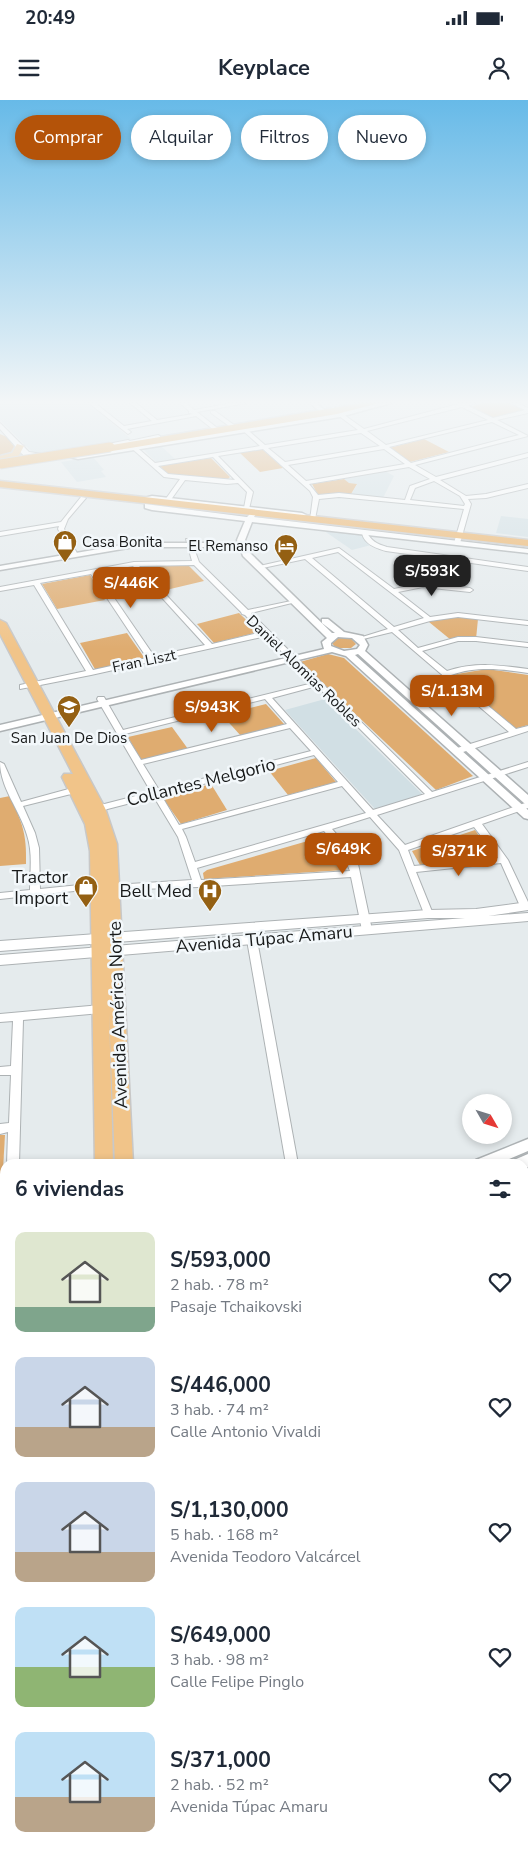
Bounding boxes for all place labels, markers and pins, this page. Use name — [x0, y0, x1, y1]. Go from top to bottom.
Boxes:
shop icon: Casa Bonita — [52, 529, 78, 563]
place label: Casa Bonita — [82, 532, 163, 552]
hotel icon: El Remanso — [273, 533, 299, 567]
place label: El Remanso — [188, 536, 268, 556]
pin: S/593K — [391, 554, 473, 597]
pin: S/446K — [90, 566, 172, 609]
pin: S/1.13M — [406, 674, 498, 717]
pin: S/943K — [171, 690, 253, 733]
school or university icon: San Juan De Dios — [56, 694, 82, 728]
place label: San Juan De Dios — [11, 728, 127, 748]
pin: S/649K — [302, 832, 384, 875]
pin: S/371K — [418, 834, 500, 877]
place label: Tractor Import — [12, 865, 69, 910]
shop icon: Tractor Import — [73, 874, 99, 908]
hospital icon: Bell Med — [197, 878, 223, 912]
place label: Bell Med — [120, 879, 192, 903]

